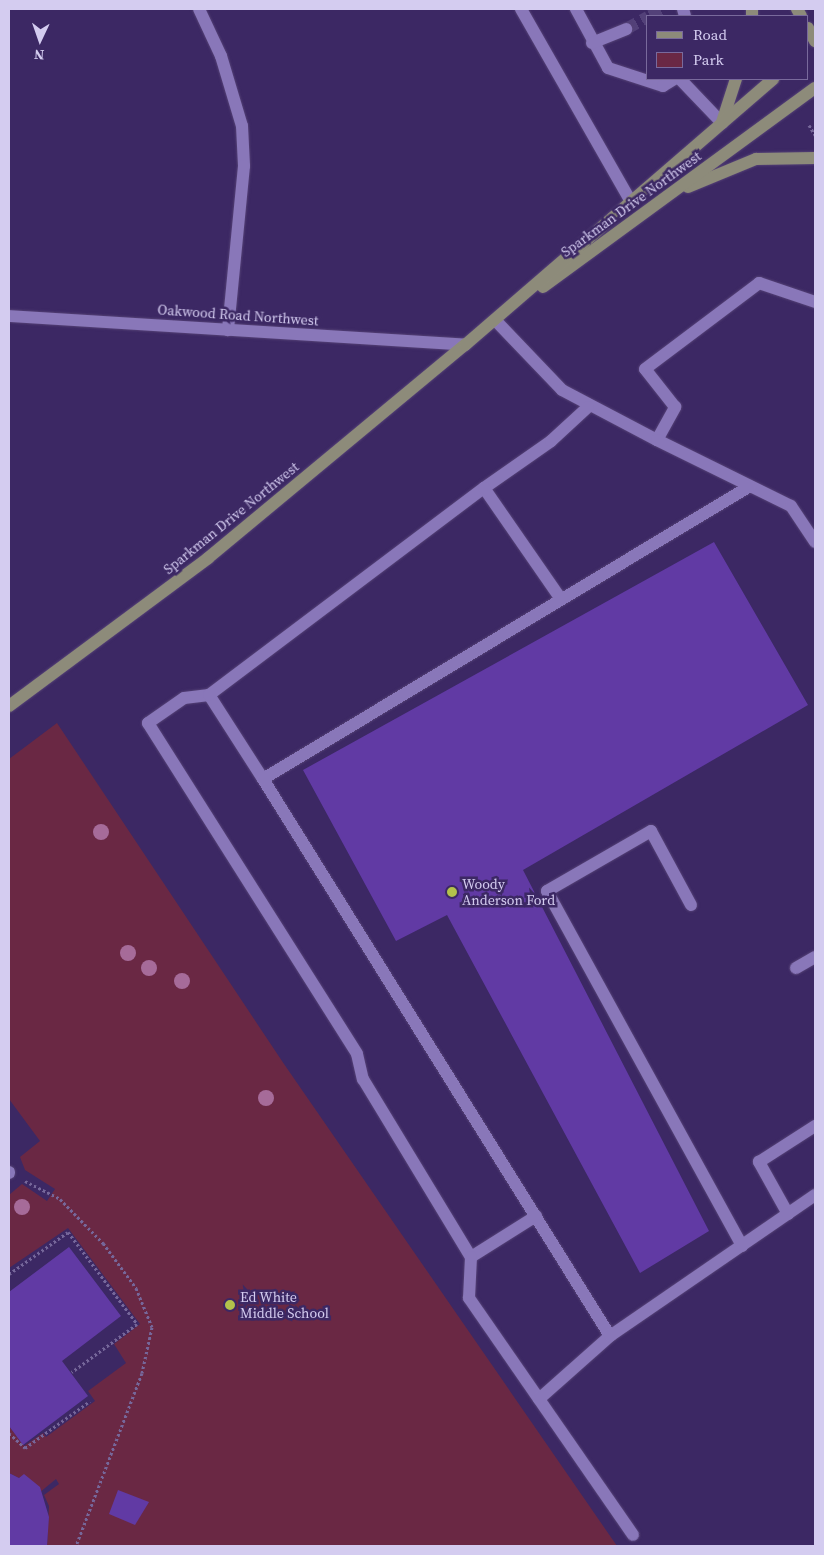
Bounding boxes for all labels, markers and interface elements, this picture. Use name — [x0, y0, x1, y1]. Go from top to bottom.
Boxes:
north arrow — [15, 15, 65, 65]
legend — [646, 15, 809, 80]
text: Road — [693, 24, 727, 45]
text: N — [34, 45, 45, 65]
text: Park — [693, 49, 724, 70]
street label: Sparkman Drive Northwest — [558, 148, 704, 260]
street label: Oakwood Road Northwest — [157, 301, 319, 329]
street label: Sparkman Drive Northwest — [160, 458, 302, 578]
place label: Woody Anderson Ford — [462, 876, 555, 909]
marker: Woody Anderson Ford — [446, 886, 458, 898]
place label: Ed White Middle School — [240, 1289, 329, 1321]
marker: Ed White Middle School — [224, 1299, 236, 1311]

